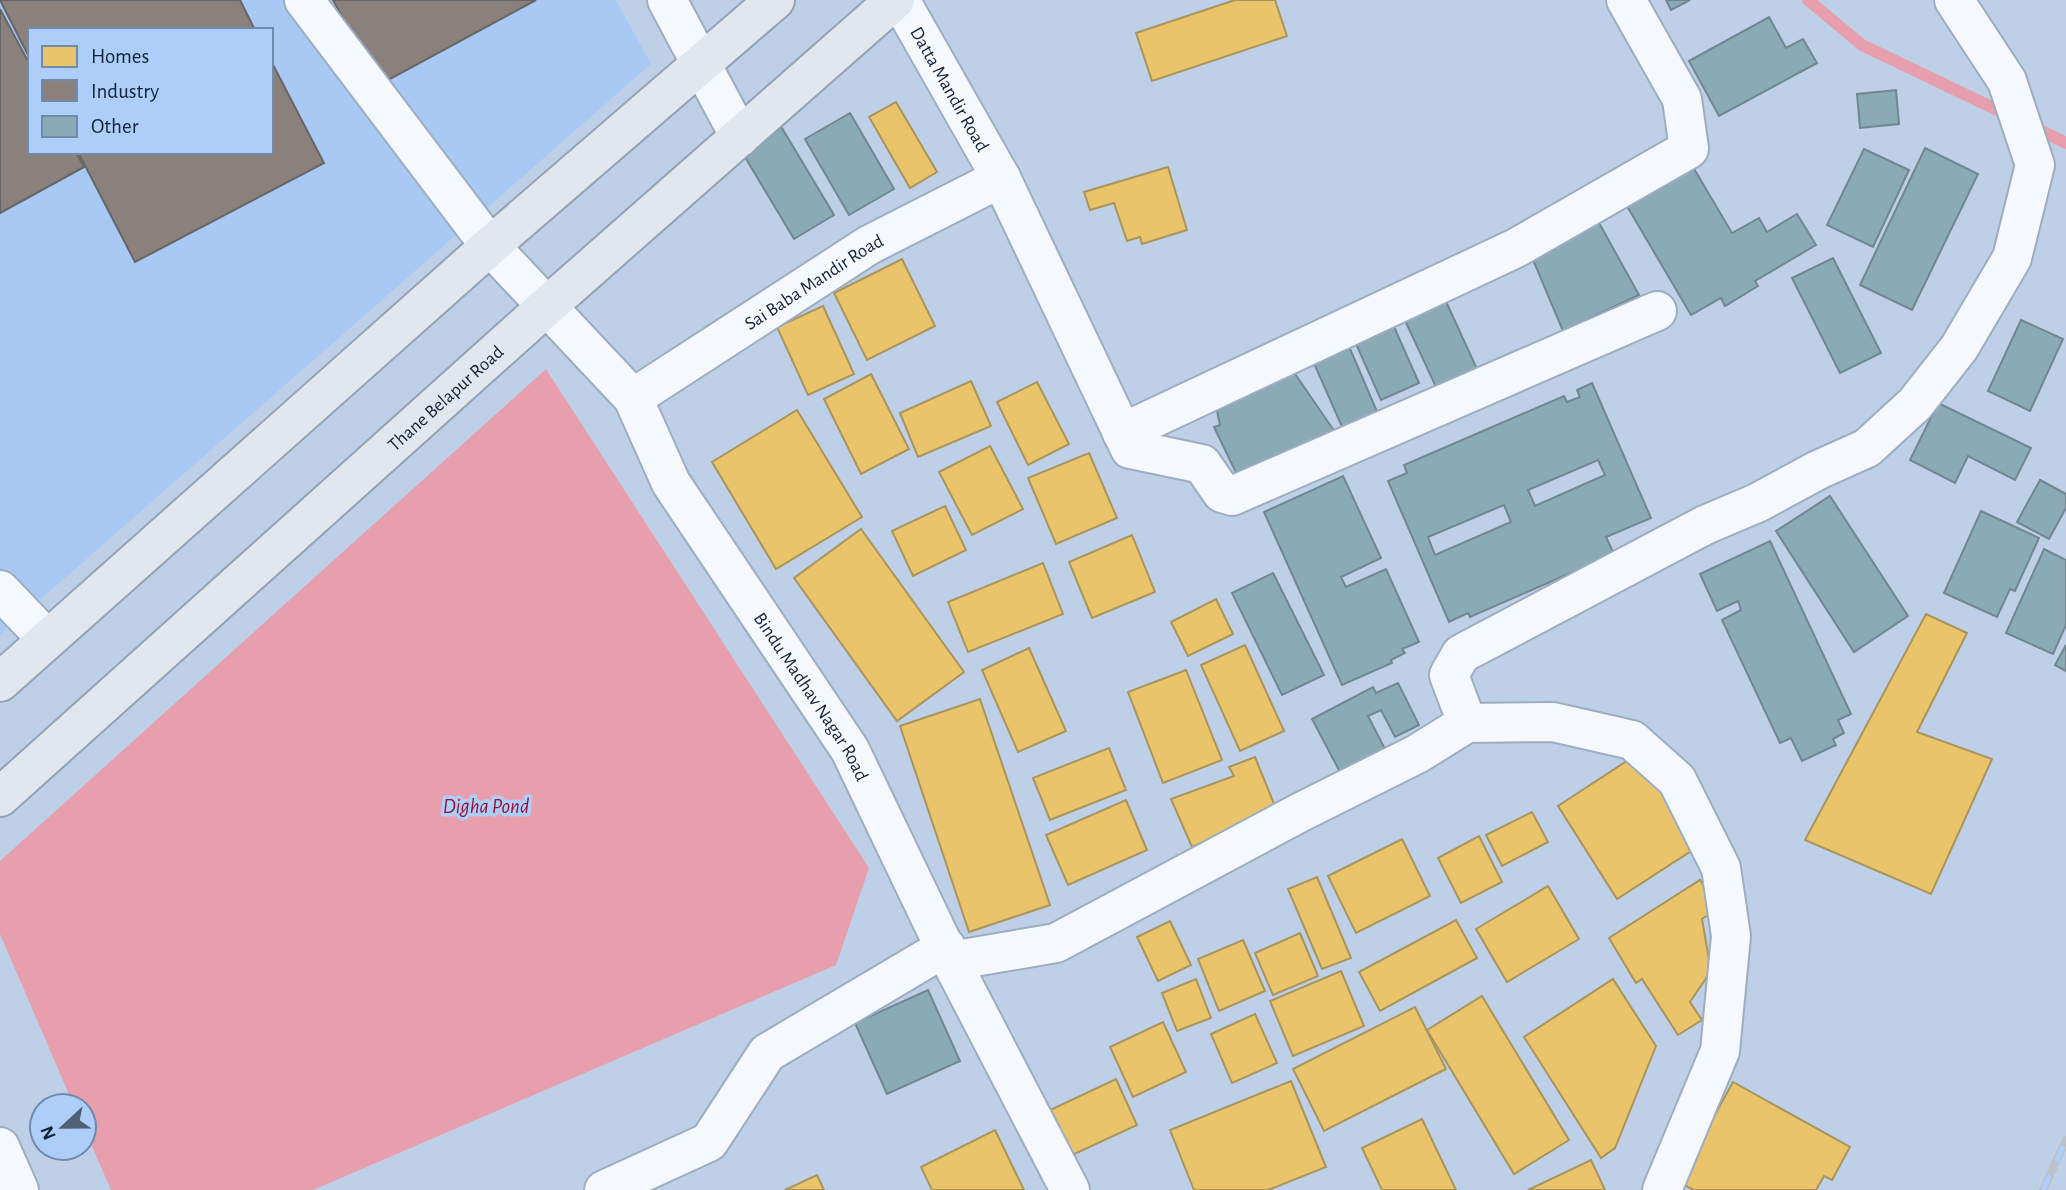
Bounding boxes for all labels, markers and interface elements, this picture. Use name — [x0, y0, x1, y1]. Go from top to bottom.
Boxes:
street label: Datta Mandir Road — [906, 24, 992, 155]
legend — [28, 28, 273, 154]
text: Homes — [91, 46, 149, 67]
text: Industry — [91, 81, 159, 102]
text: Other — [91, 116, 139, 137]
street label: Sai Baba Mandir Road — [742, 231, 887, 334]
street label: Thane Belapur Road — [385, 342, 508, 455]
street label: Bindu Madhav Nagar Road — [750, 609, 871, 784]
water label: Digha Pond — [443, 796, 529, 817]
north arrow — [28, 1092, 98, 1162]
text: N — [37, 1123, 60, 1142]

